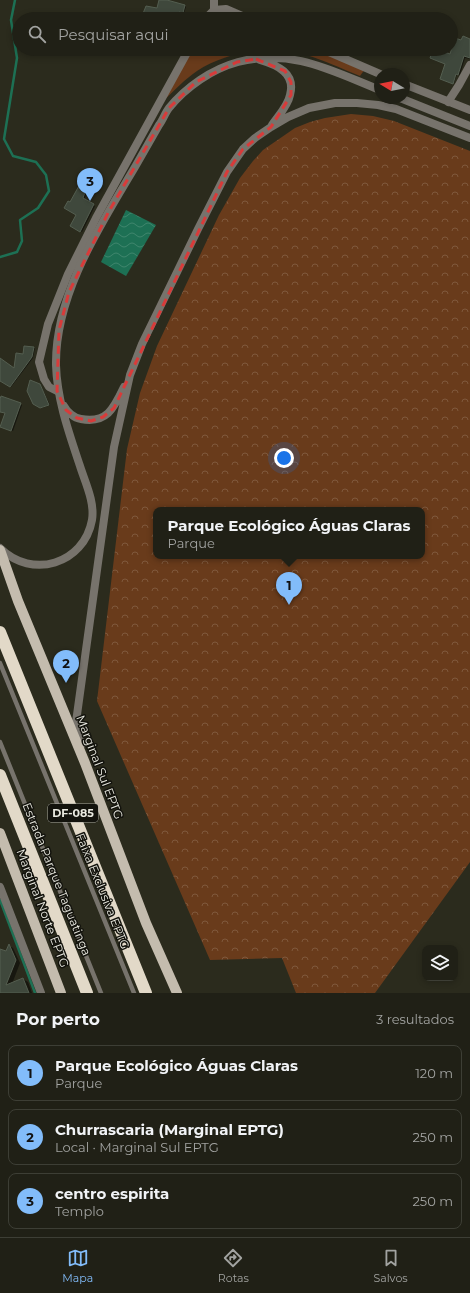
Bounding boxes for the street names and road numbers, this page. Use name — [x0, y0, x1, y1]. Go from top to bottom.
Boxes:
street label: Marginal Sul EPTG — [73, 713, 127, 821]
street label: Estrada Parque Taguatinga — [19, 800, 95, 958]
road number: DF-085 — [48, 804, 98, 822]
street label: Faixa Exclusiva EPTG — [73, 831, 133, 951]
street label: Marginal Norte EPTG — [13, 847, 73, 969]

